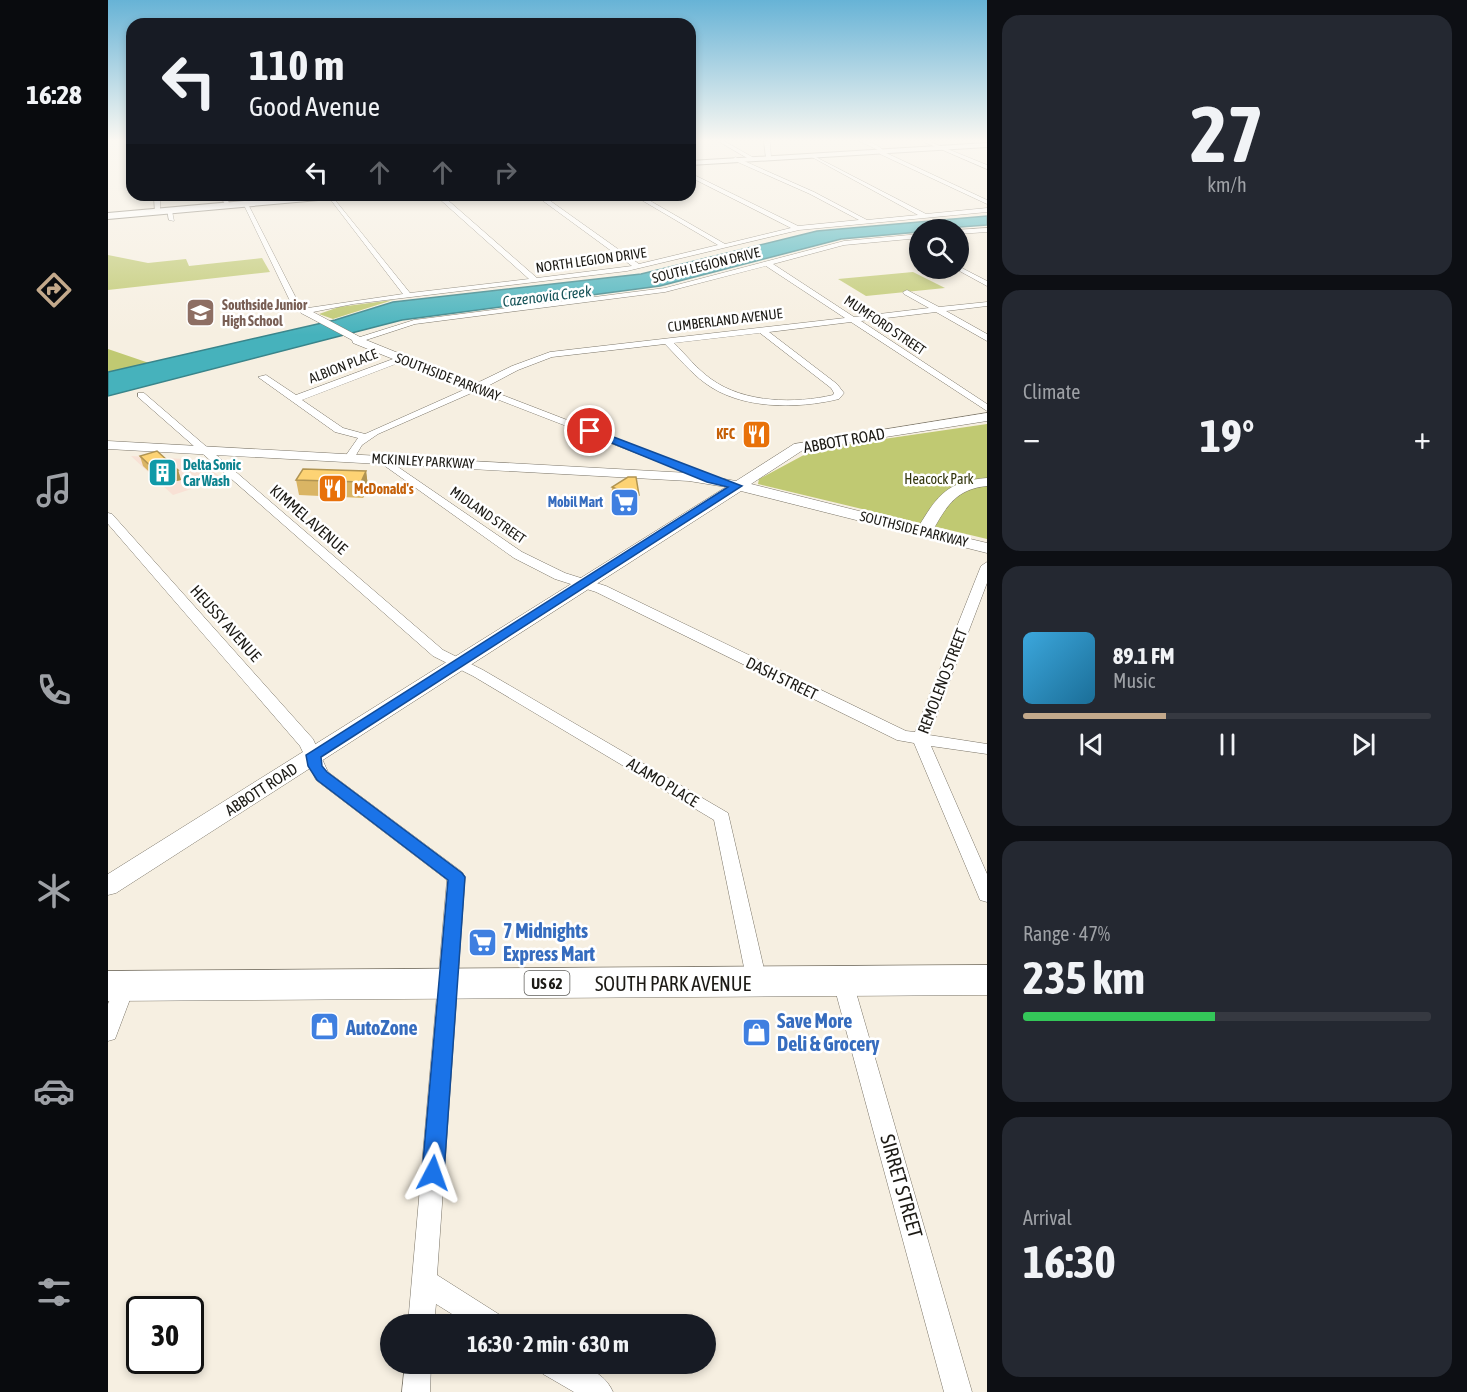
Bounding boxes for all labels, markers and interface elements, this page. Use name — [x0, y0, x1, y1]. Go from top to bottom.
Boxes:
text: 110 m — [249, 41, 344, 89]
icon: left — [150, 42, 228, 120]
text: 16:28 — [26, 79, 82, 110]
text: 27 — [1190, 89, 1264, 179]
text: Good Avenue — [249, 91, 380, 122]
icon: left — [300, 156, 333, 189]
icon: ahead — [363, 156, 396, 189]
icon: ahead — [426, 156, 459, 189]
icon: right — [489, 156, 522, 189]
text: km/h — [1207, 173, 1247, 196]
map controls — [909, 219, 969, 279]
button: search — [909, 219, 969, 279]
street label: NORTH LEGION DRIVE — [535, 244, 647, 276]
street label: SOUTH LEGION DRIVE — [650, 244, 762, 286]
icon: directions — [33, 269, 75, 311]
water label: Cazenovia Creek — [502, 282, 593, 310]
street label: MUMFORD STREET — [841, 292, 929, 358]
school or university icon: Southside Junior High School — [185, 297, 217, 329]
place label: Southside Junior High School — [222, 297, 308, 329]
street label: CUMBERLAND AVENUE — [667, 305, 783, 335]
street label: ALBION PLACE — [306, 346, 380, 386]
street label: SOUTHSIDE PARKWAY — [393, 350, 503, 405]
text: Climate — [1023, 380, 1080, 403]
pin — [564, 405, 615, 456]
text: 19° — [1200, 410, 1254, 462]
icon: arrive — [573, 414, 606, 447]
restaurant icon: KFC — [740, 418, 772, 450]
text: − — [1023, 418, 1040, 456]
text: + — [1414, 418, 1431, 456]
street label: ABBOTT ROAD — [802, 424, 886, 456]
place label: KFC — [716, 426, 736, 442]
street label: MCKINLEY PARKWAY — [371, 450, 476, 472]
building icon: Delta Sonic Car Wash — [146, 457, 178, 489]
place label: Delta Sonic Car Wash — [183, 457, 242, 489]
icon: music — [33, 469, 75, 511]
park label: Heacock Park — [904, 471, 974, 487]
restaurant icon: McDonald's — [317, 473, 349, 505]
street label: KIMMEL AVENUE — [267, 481, 351, 558]
place label: McDonald's — [354, 481, 414, 497]
street label: MIDLAND STREET — [447, 483, 529, 547]
supermarket icon: Mobil Mart — [608, 486, 640, 518]
place label: Mobil Mart — [548, 494, 603, 510]
street label: SOUTHSIDE PARKWAY — [858, 508, 971, 550]
street label: HEUSSY AVENUE — [187, 581, 265, 665]
street label: REMOLENO STREET — [914, 626, 970, 736]
text: 89.1 FM — [1113, 643, 1175, 669]
street label: DASH STREET — [743, 653, 821, 703]
icon: phone — [33, 669, 75, 711]
text: Music — [1113, 669, 1155, 692]
icon: previous — [1075, 728, 1108, 761]
icon: pause — [1211, 728, 1244, 761]
icon: next — [1347, 728, 1380, 761]
street label: ALAMO PLACE — [624, 754, 702, 810]
street label: ABBOTT ROAD — [222, 759, 300, 819]
icon: climate — [33, 870, 75, 912]
place label: 7 Midnights Express Mart — [503, 919, 595, 965]
text: Range · 47% — [1023, 922, 1110, 945]
supermarket icon: 7 Midnights Express Mart — [466, 926, 498, 958]
text: 235 km — [1023, 952, 1145, 1004]
road number: US 62 — [524, 971, 570, 995]
street label: SOUTH PARK AVENUE — [595, 972, 752, 995]
place label: Save More Deli & Grocery — [777, 1009, 880, 1055]
shop icon: AutoZone — [309, 1011, 341, 1043]
place label: AutoZone — [345, 1016, 418, 1039]
shop icon: Save More Deli & Grocery — [740, 1016, 772, 1048]
icon: car — [33, 1070, 75, 1112]
street label: SIRRET STREET — [876, 1132, 928, 1241]
position arrow — [401, 1141, 465, 1205]
text: Arrival — [1023, 1206, 1072, 1229]
text: 16:30 — [1023, 1236, 1116, 1288]
icon: filters — [33, 1271, 75, 1313]
speed limit sign: 30 — [126, 1296, 204, 1374]
text: 16:30 · 2 min · 630 m — [467, 1331, 629, 1357]

